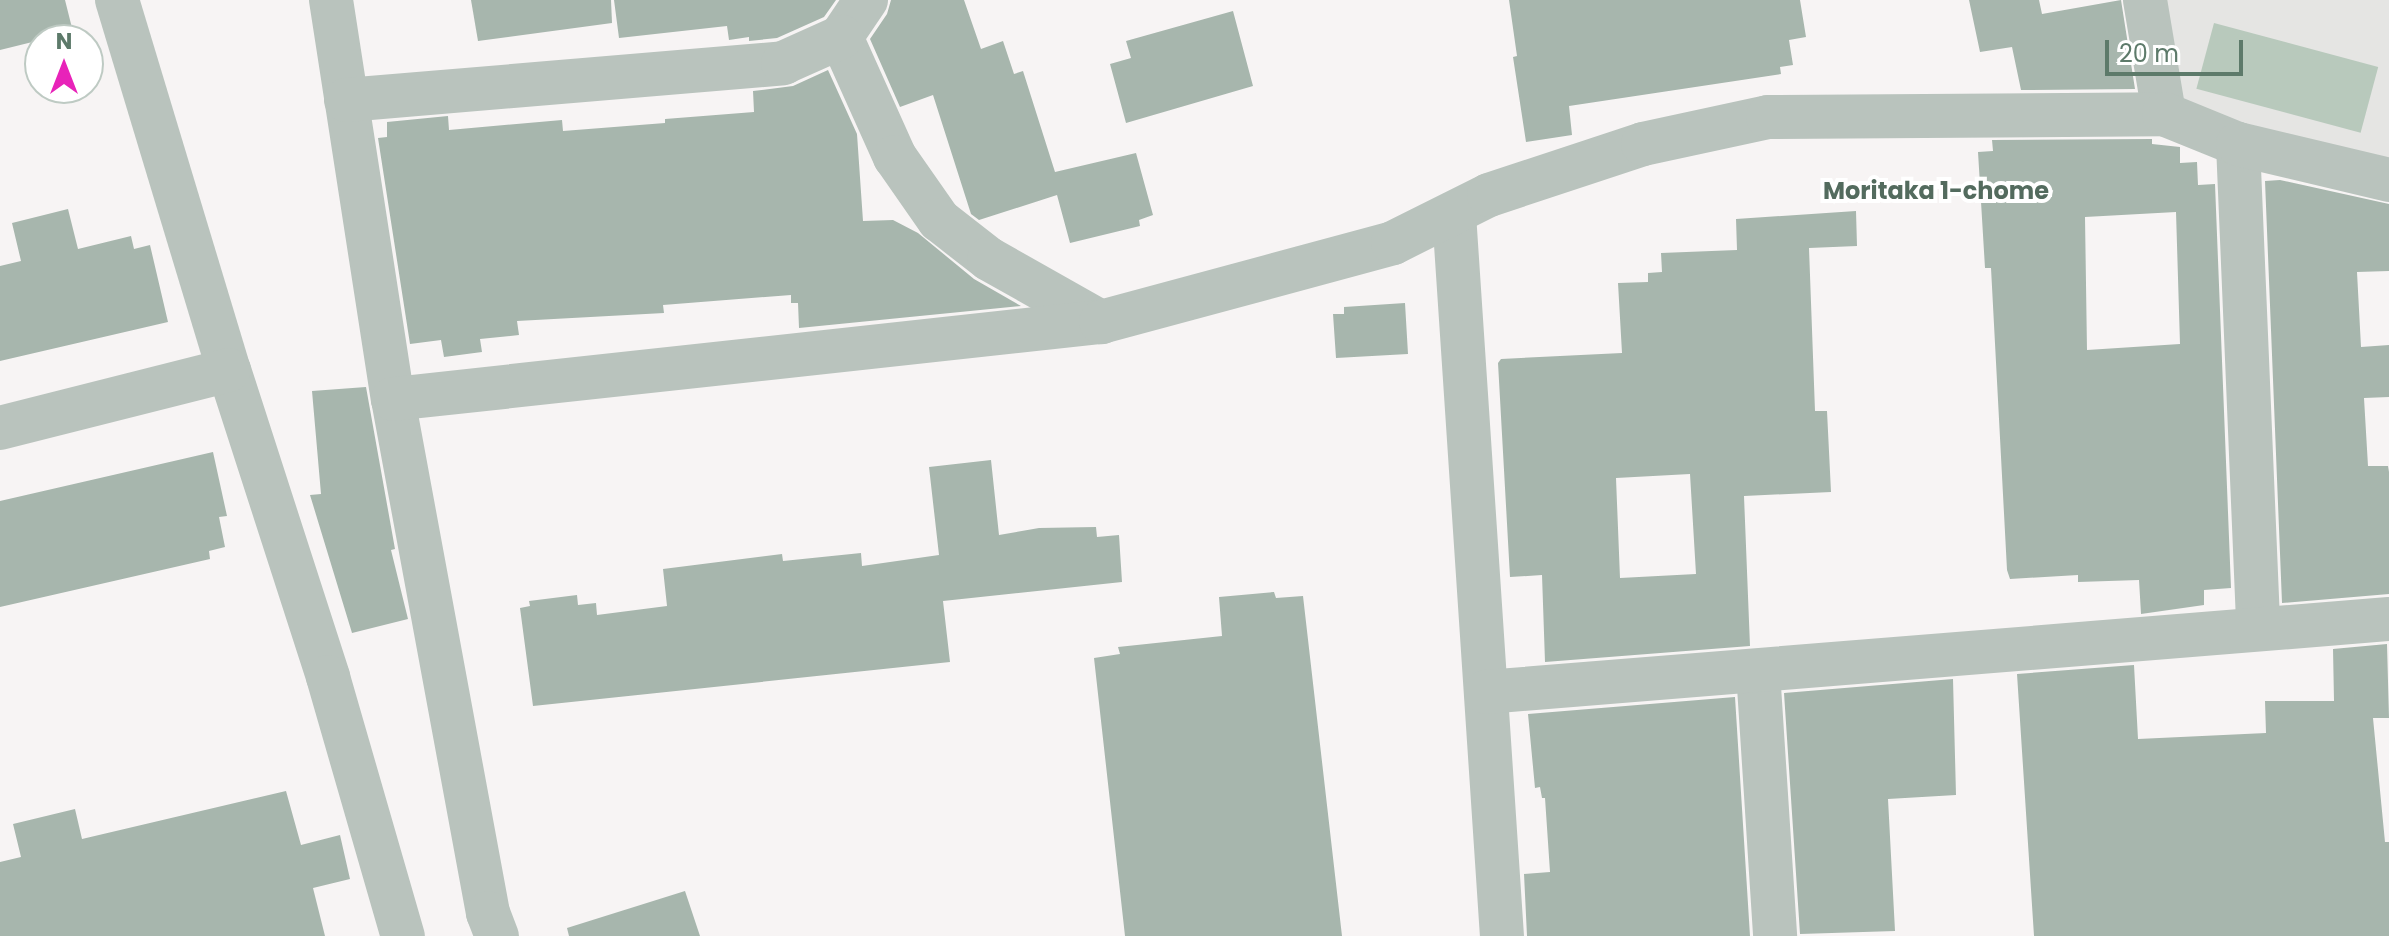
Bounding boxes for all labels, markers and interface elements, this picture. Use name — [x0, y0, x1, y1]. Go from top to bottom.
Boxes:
north arrow — [24, 24, 104, 104]
scale bar — [2109, 24, 2247, 74]
text: N — [56, 26, 72, 57]
text: 20 m — [2119, 37, 2179, 70]
district label: Moritaka 1-chome — [1823, 177, 2049, 205]

